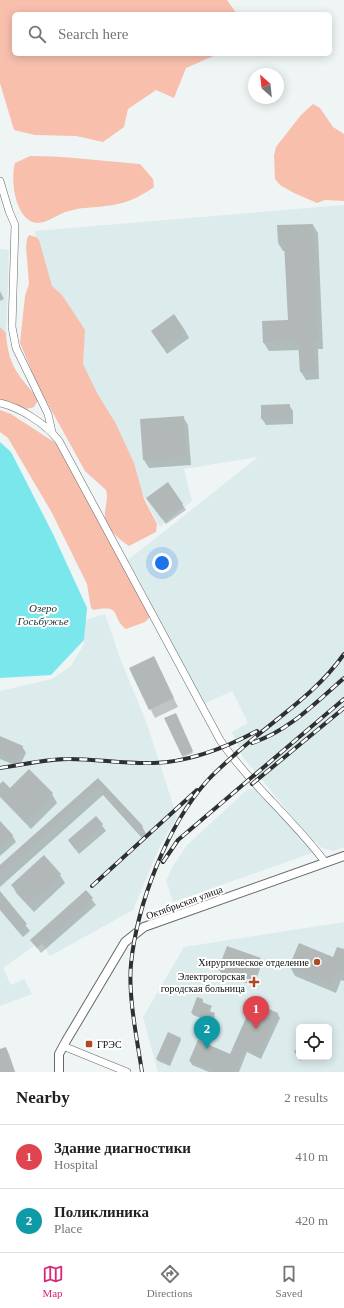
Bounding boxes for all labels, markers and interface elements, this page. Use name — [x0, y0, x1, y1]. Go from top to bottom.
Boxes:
search box — [12, 12, 332, 56]
icon: search — [26, 23, 48, 45]
text: Search here — [58, 26, 128, 42]
north arrow — [248, 68, 284, 104]
your location — [152, 553, 172, 573]
water label: Озеро Госьбужье — [16, 602, 69, 627]
street label: Октябрьская улица — [144, 883, 225, 921]
place label: Хирургическое отделение — [198, 957, 310, 968]
marker: Хирургическое отделение — [312, 957, 322, 967]
place label: Электрогорская городская больница — [161, 971, 246, 994]
marker: Электрогорская городская больница — [248, 976, 260, 988]
pin: 1 — [243, 996, 269, 1029]
pin: 2 — [194, 1016, 220, 1049]
map controls — [296, 1024, 332, 1060]
button: locate — [296, 1024, 332, 1060]
marker: ГРЭС — [84, 1039, 94, 1049]
place label: ГРЭС — [97, 1039, 122, 1050]
text: Nearby — [16, 1088, 70, 1107]
text: 2 results — [284, 1090, 328, 1105]
text: Здание диагностики — [54, 1140, 191, 1156]
text: 1 — [26, 1149, 32, 1164]
text: 410 m — [295, 1149, 328, 1164]
text: Hospital — [54, 1157, 98, 1172]
text: Поликлиника — [54, 1204, 149, 1220]
text: 2 — [26, 1213, 32, 1228]
text: 420 m — [295, 1213, 328, 1228]
text: Place — [54, 1221, 82, 1236]
tab: Map — [42, 1263, 64, 1299]
tab: Directions — [147, 1263, 192, 1299]
tab: Saved — [276, 1263, 302, 1299]

